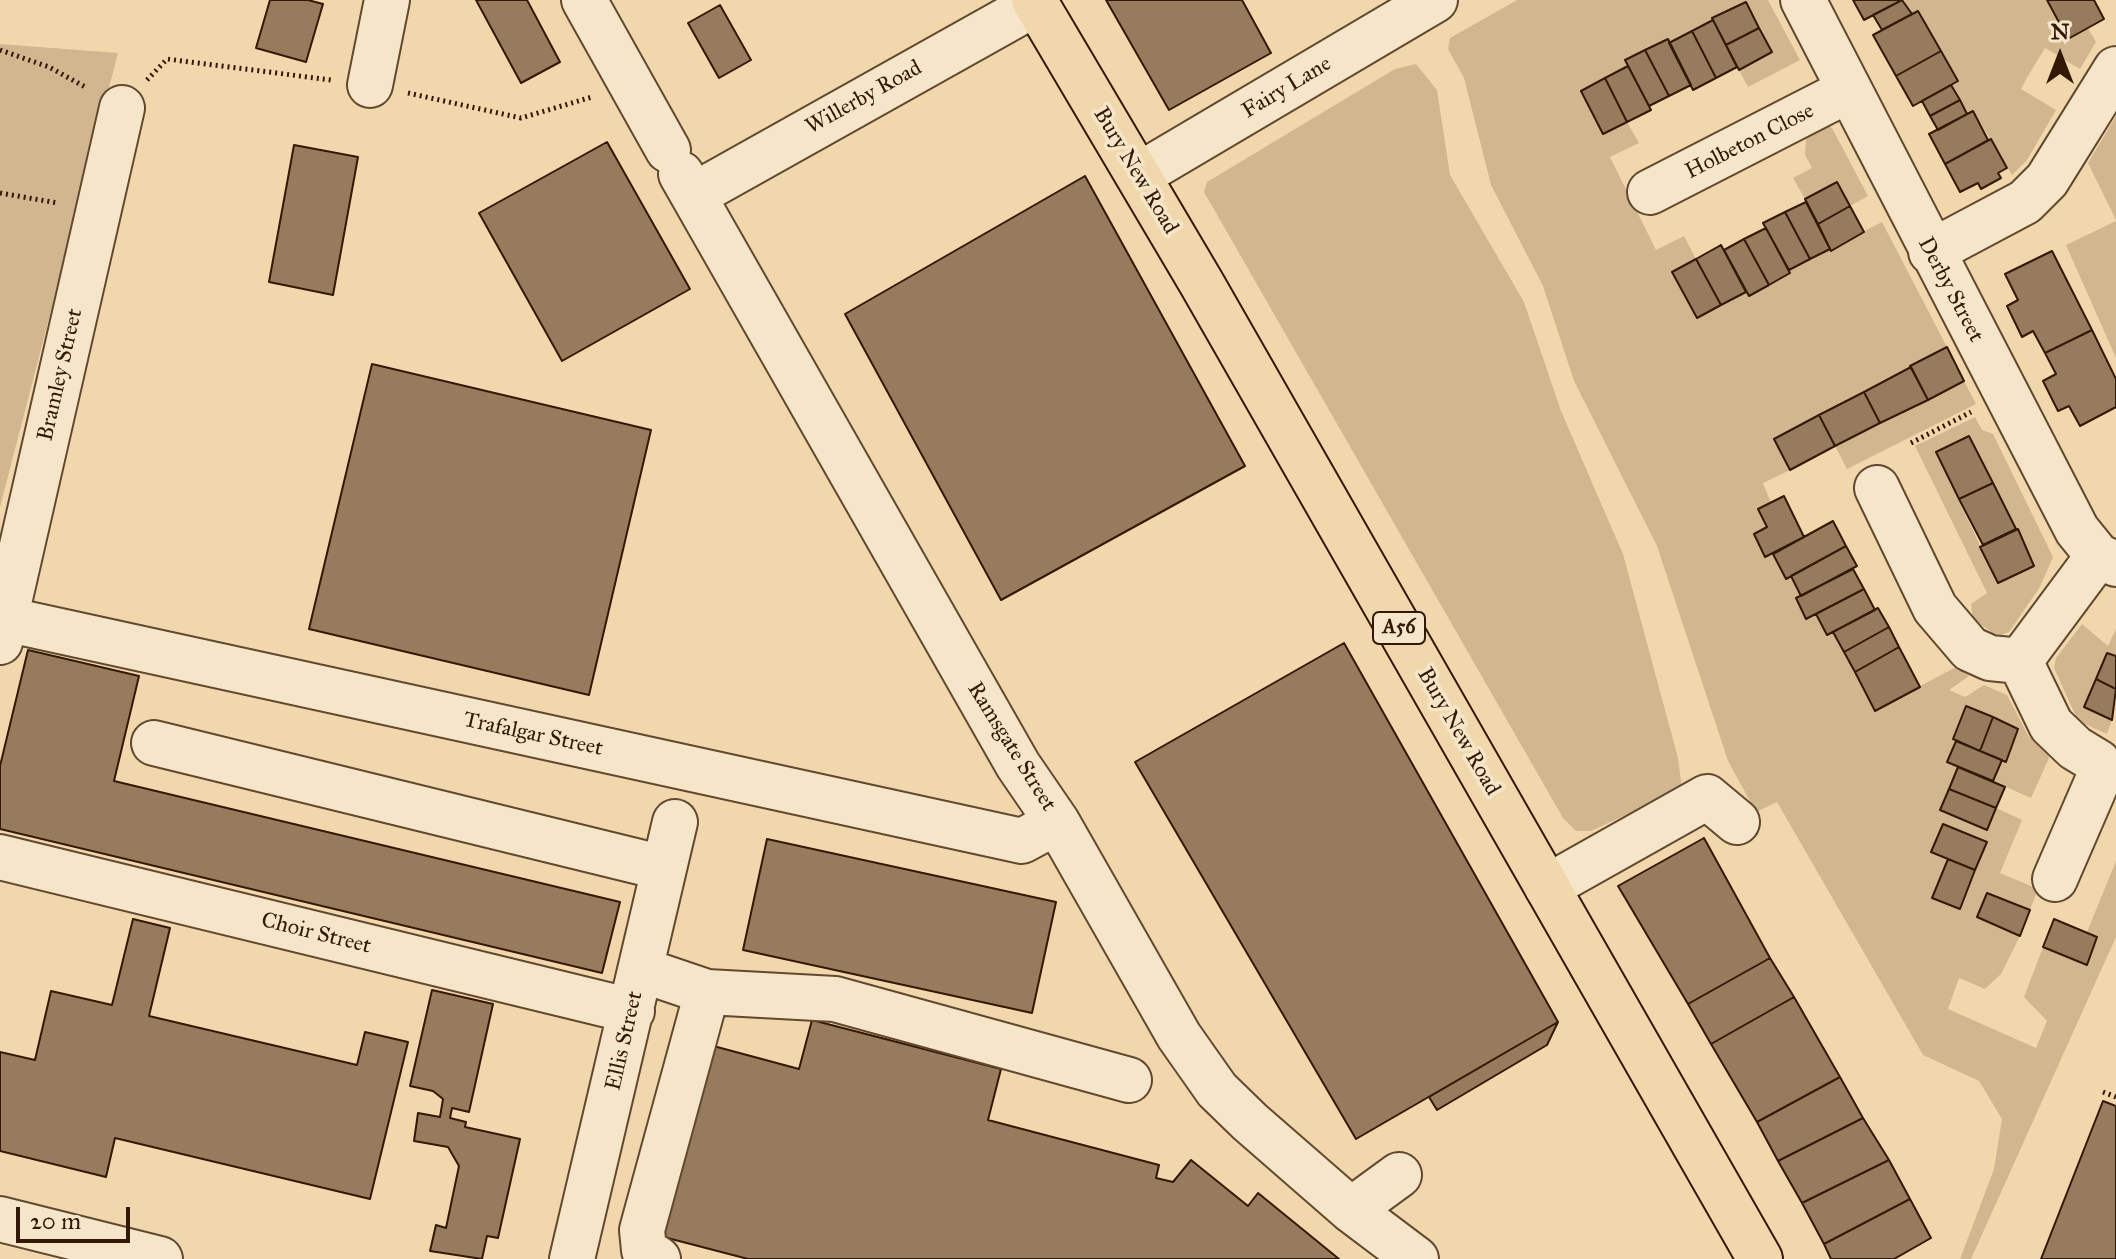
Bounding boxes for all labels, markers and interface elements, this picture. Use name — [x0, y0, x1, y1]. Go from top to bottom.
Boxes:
north arrow — [2020, 16, 2100, 96]
text: N — [2051, 18, 2069, 45]
street label: Fairy Lane — [1238, 51, 1336, 125]
street label: Willerby Road — [801, 55, 927, 141]
street label: Holbeton Close — [1681, 98, 1819, 186]
street label: Bury New Road — [1087, 103, 1183, 239]
street label: Derby Street — [1911, 233, 1989, 347]
street label: Bramley Street — [33, 306, 89, 444]
road number: A56 — [1373, 612, 1425, 644]
street label: Bury New Road — [1411, 663, 1505, 801]
street label: Ramsgate Street — [961, 678, 1061, 816]
street label: Trafalgar Street — [461, 707, 605, 763]
street label: Choir Street — [258, 908, 374, 960]
street label: Ellis Street — [601, 989, 649, 1093]
scale bar — [20, 1191, 134, 1241]
text: 20 m — [30, 1206, 81, 1236]

